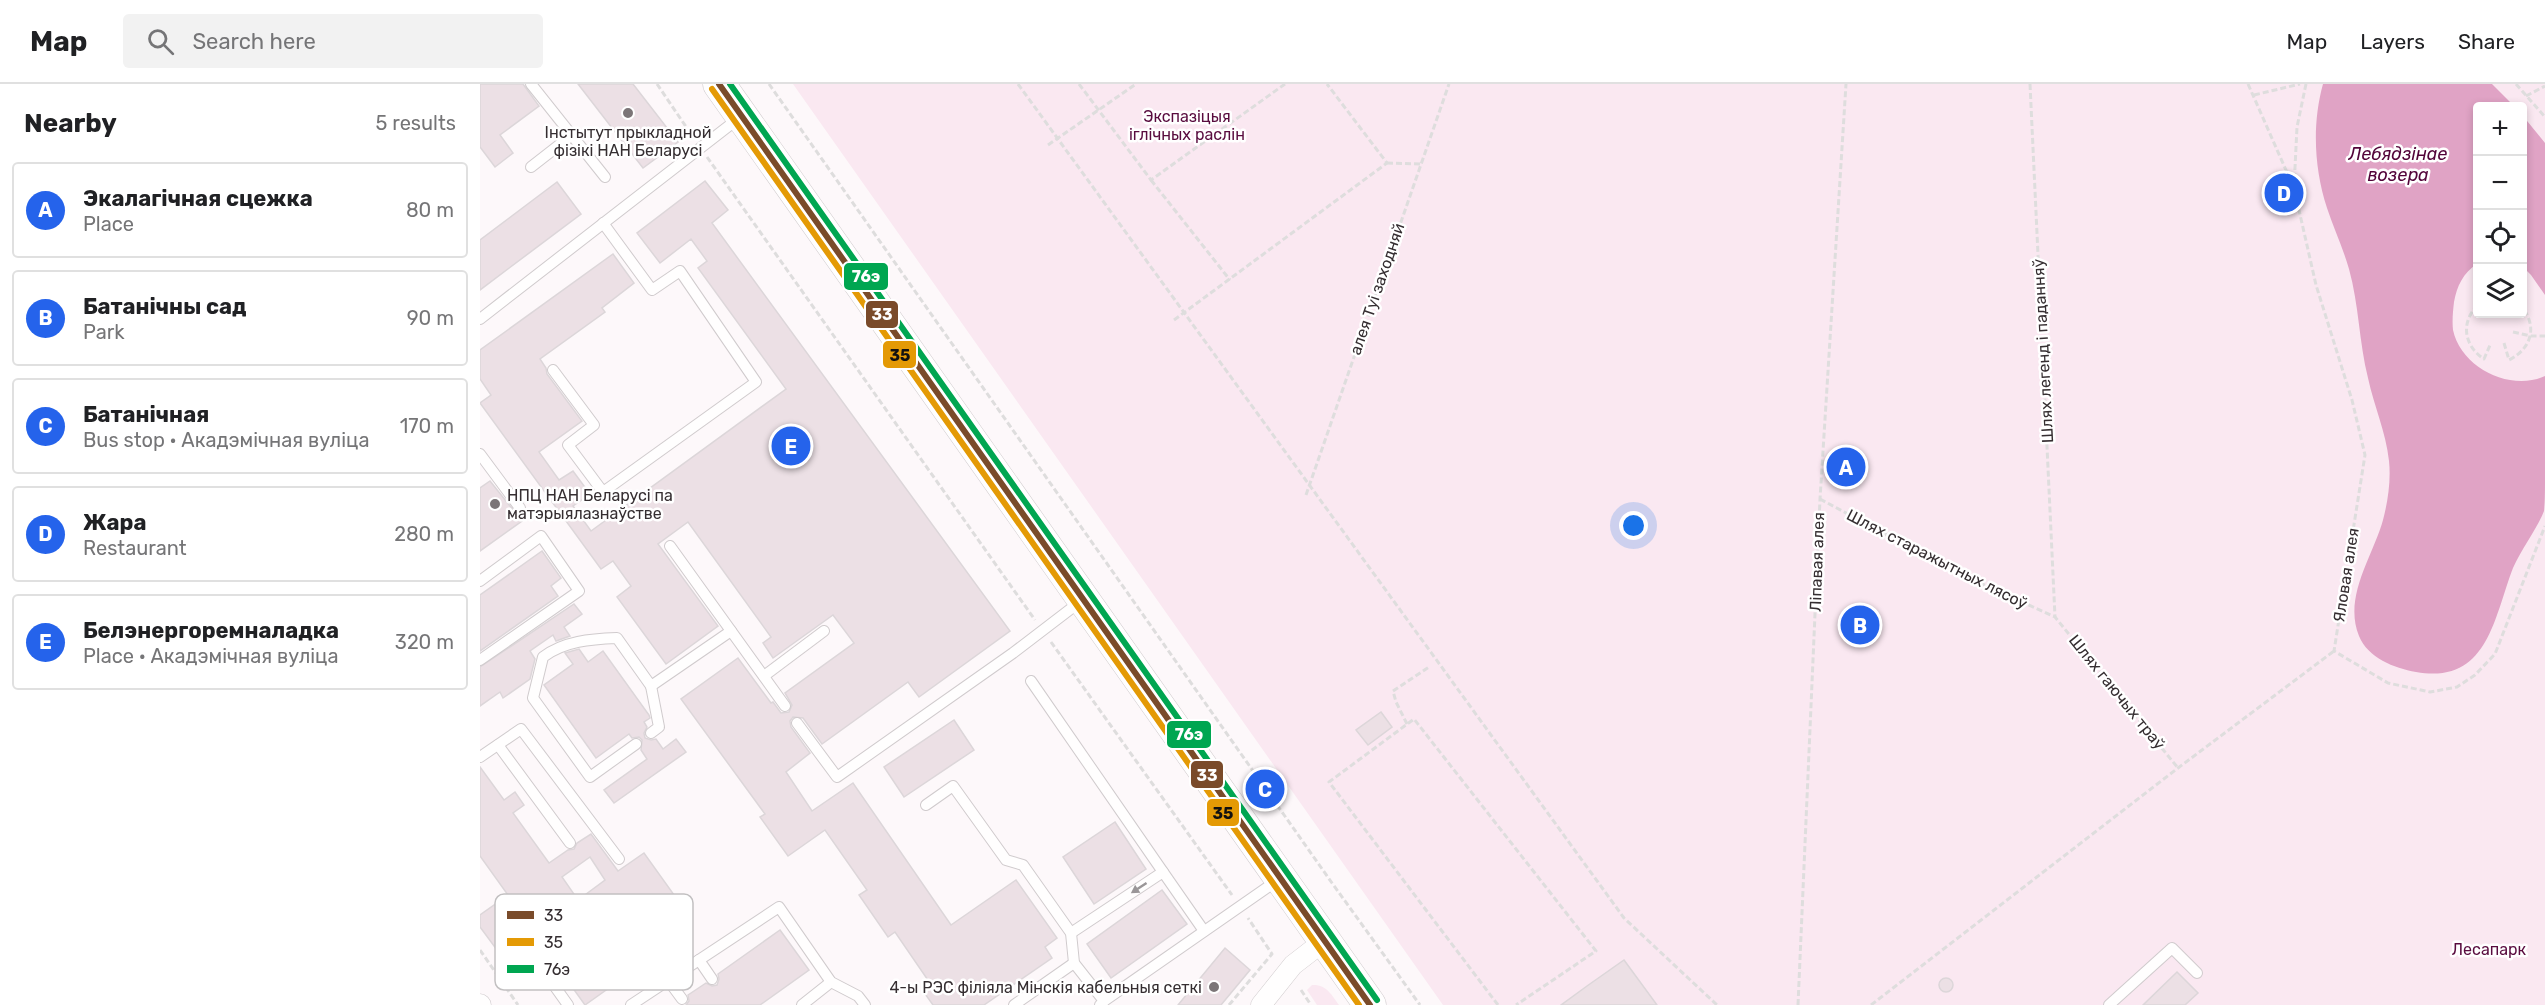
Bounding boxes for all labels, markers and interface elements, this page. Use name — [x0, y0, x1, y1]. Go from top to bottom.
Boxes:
search box — [123, 14, 543, 68]
text: Map — [30, 25, 87, 58]
icon: search — [144, 25, 177, 58]
text: Search here — [192, 28, 316, 55]
text: Map — [2286, 29, 2327, 54]
text: Layers — [2360, 29, 2425, 54]
text: Share — [2458, 29, 2515, 54]
map controls — [2473, 102, 2527, 318]
button: + — [2473, 102, 2527, 156]
marker: Інстытут прыкладной фізікі НАН Беларусі — [621, 106, 635, 120]
park label: Экспазіцыя іглічных раслін — [1129, 107, 1245, 144]
text: Nearby — [24, 108, 117, 139]
text: 5 results — [375, 111, 456, 135]
place label: Інстытут прыкладной фізікі НАН Беларусі — [545, 123, 711, 160]
water label: Лебядзінае возера — [2348, 143, 2447, 186]
button: − — [2473, 156, 2527, 210]
pin: D — [2264, 170, 2304, 216]
text: Экалагічная сцежка — [83, 185, 313, 212]
text: A — [38, 198, 53, 222]
text: 80 m — [406, 198, 454, 222]
button: locate — [2473, 210, 2527, 264]
text: Place — [83, 212, 134, 236]
street label: алея Туі заходняй — [1346, 221, 1408, 357]
street label: Шлях легенд і паданняў — [2029, 258, 2057, 444]
line badge: 76э — [843, 262, 889, 291]
button: layers — [2473, 264, 2527, 318]
text: 76э — [852, 267, 880, 286]
text: Батанічны сад — [83, 293, 246, 320]
line badge: 33 — [865, 300, 899, 329]
text: 33 — [871, 305, 893, 324]
text: B — [38, 306, 53, 330]
text: 90 m — [407, 306, 454, 330]
text: Park — [83, 320, 125, 344]
line badge: 35 — [882, 340, 917, 369]
text: 35 — [890, 346, 910, 365]
text: Батанічная — [83, 401, 209, 428]
text: C — [38, 414, 53, 438]
text: 170 m — [400, 414, 454, 438]
pin: E — [772, 424, 810, 469]
text: Bus stop · Акадэмічная вуліца — [83, 428, 369, 452]
pin: A — [1826, 444, 1866, 490]
place label: НПЦ НАН Беларусі па матэрыялазнаўстве — [507, 486, 673, 523]
marker: НПЦ НАН Беларусі па матэрыялазнаўстве — [488, 497, 502, 511]
street label: Шлях старажытных лясоў — [1843, 505, 2031, 613]
text: Жара — [83, 509, 146, 536]
your location — [1619, 511, 1648, 540]
street label: Ліпавая алея — [1806, 512, 1828, 612]
text: D — [38, 522, 53, 546]
text: 280 m — [394, 522, 454, 546]
street label: Яловая алея — [2329, 526, 2363, 624]
text: Restaurant — [83, 536, 187, 560]
pin: B — [1840, 602, 1880, 648]
text: Белэнергоремналадка — [83, 617, 339, 644]
text: E — [39, 630, 52, 654]
text: 320 m — [395, 630, 454, 654]
street label: Шлях гаючых траў — [2065, 631, 2169, 753]
text: Place · Акадэмічная вуліца — [83, 644, 339, 668]
line badge: 76э — [1166, 720, 1212, 749]
text: 76э — [1175, 725, 1203, 744]
line badge: 33 — [1190, 760, 1224, 789]
text: 33 — [1196, 766, 1218, 785]
pin: C — [1246, 766, 1284, 812]
line badge: 35 — [1206, 798, 1240, 827]
text: 35 — [1213, 804, 1233, 823]
one-way arrow — [1131, 882, 1147, 894]
legend — [495, 894, 693, 990]
text: 33 — [544, 906, 563, 925]
text: 35 — [544, 933, 563, 952]
park label: Лесапарк — [2452, 940, 2527, 959]
text: 76э — [544, 960, 570, 979]
place label: 4-ы РЭС філіяла Мінскія кабельныя сеткі — [889, 978, 1202, 997]
marker: 4-ы РЭС філіяла Мінскія кабельныя сеткі — [1207, 980, 1221, 994]

